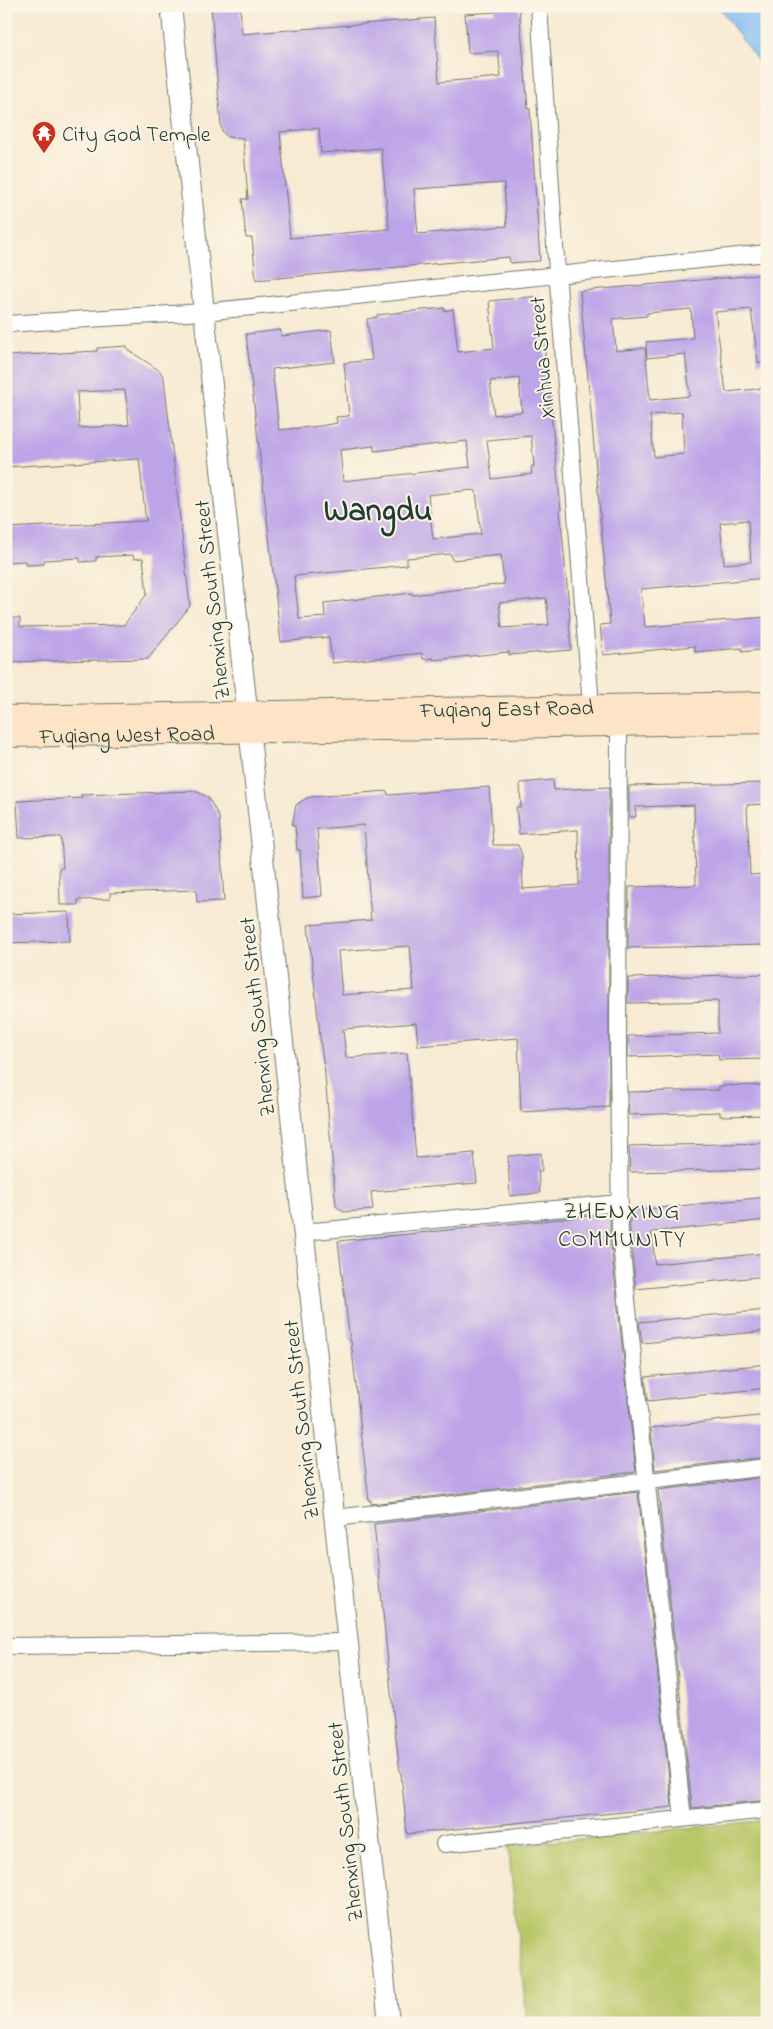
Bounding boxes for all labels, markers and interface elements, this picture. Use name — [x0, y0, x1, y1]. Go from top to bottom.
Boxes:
temple icon: City God Temple — [31, 120, 57, 154]
place label: City God Temple — [62, 120, 211, 153]
street label: Xinhua Street — [523, 294, 565, 421]
district label: Wangdu — [324, 489, 432, 537]
street label: Zhenxing South Street — [188, 498, 241, 701]
street label: Fuqiang East Road — [419, 693, 594, 728]
street label: Fuqiang West Road — [38, 719, 215, 754]
street label: Zhenxing South Street — [233, 915, 286, 1118]
district label: ZHENXING COMMUNITY — [558, 1195, 686, 1258]
street label: Zhenxing South Street — [277, 1318, 330, 1521]
street label: Zhenxing South Street — [321, 1720, 374, 1923]

